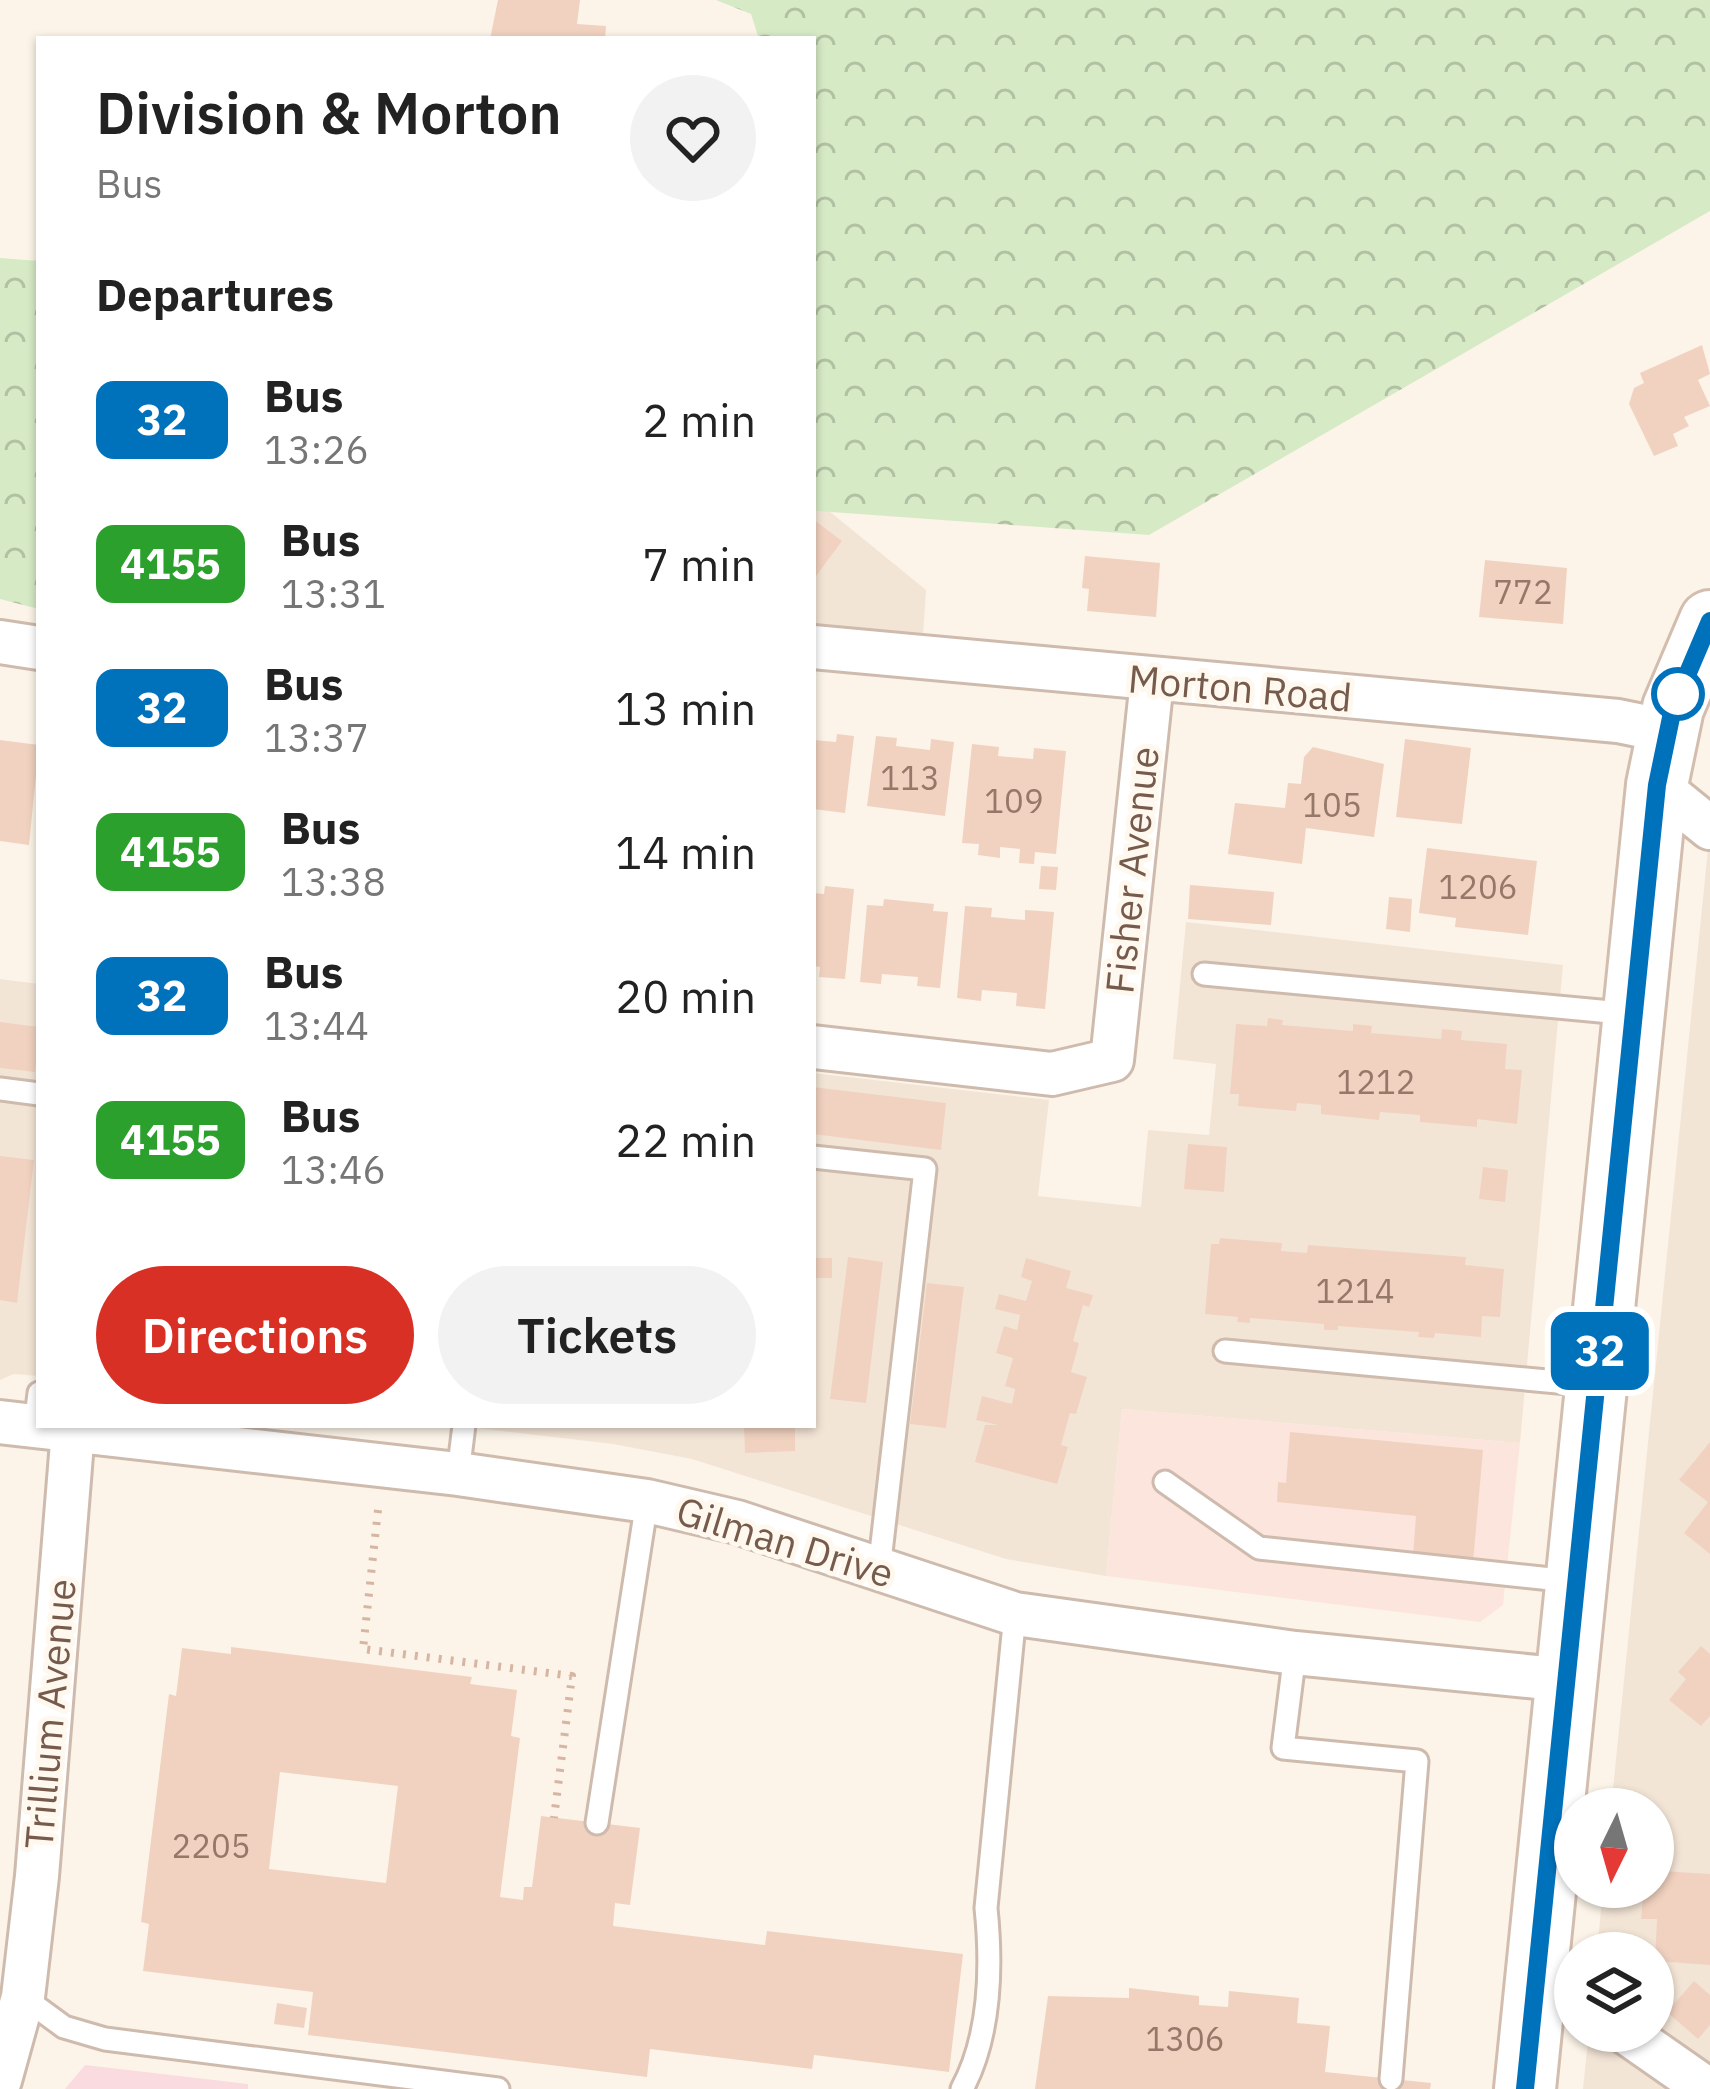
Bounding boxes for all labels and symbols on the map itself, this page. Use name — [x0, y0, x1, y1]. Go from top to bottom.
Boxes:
house number: 772 — [1493, 570, 1553, 613]
street label: Morton Road — [1126, 652, 1354, 723]
unlabelled marker — [1653, 669, 1703, 719]
street label: Fisher Avenue — [1093, 744, 1170, 996]
house number: 113 — [880, 756, 940, 799]
house number: 109 — [984, 779, 1044, 822]
house number: 105 — [1302, 783, 1362, 826]
house number: 1206 — [1438, 865, 1518, 908]
house number: 1212 — [1336, 1060, 1416, 1103]
house number: 1214 — [1315, 1269, 1395, 1312]
line badge: 32 — [1546, 1312, 1654, 1390]
street label: Gilman Drive — [670, 1484, 900, 1599]
street label: Trillium Avenue — [12, 1577, 87, 1851]
north arrow — [1554, 1788, 1674, 1908]
house number: 2205 — [171, 1824, 251, 1867]
house number: 1306 — [1145, 2017, 1225, 2060]

